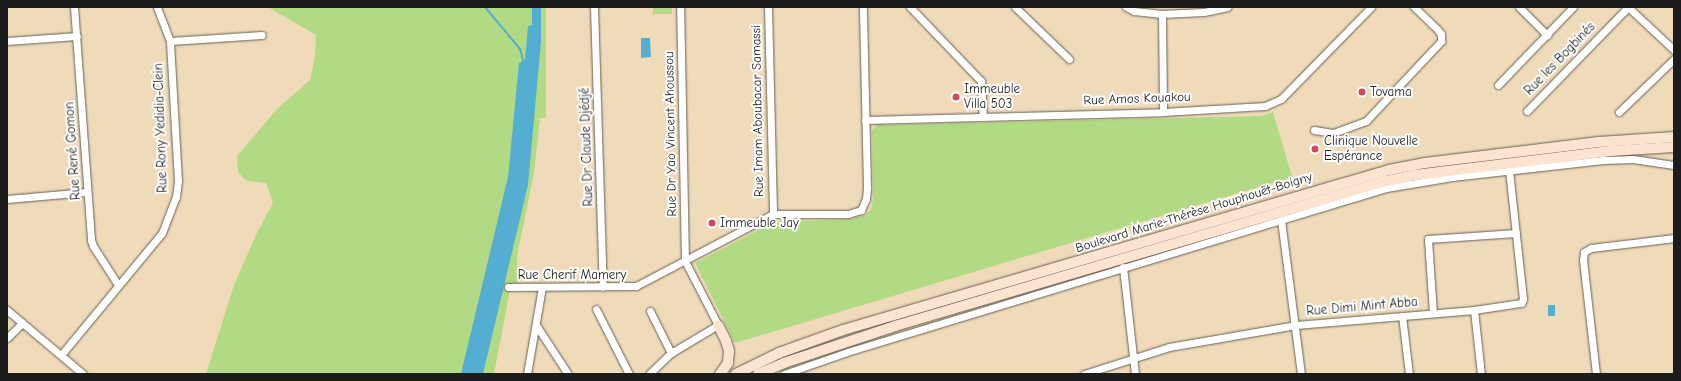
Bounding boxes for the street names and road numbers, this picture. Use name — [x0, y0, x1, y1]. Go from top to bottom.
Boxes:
street label: Rue les Bogbinés — [1521, 19, 1599, 99]
street label: Rue Imam Aboubacar Samassi — [749, 25, 767, 197]
street label: Rue Dr Yao Vincent Ahoussou — [662, 51, 680, 217]
street label: Rue Rony Yedidia-Clein — [151, 63, 171, 193]
street label: Rue Dr Claude Djédjé — [577, 87, 597, 207]
street label: Rue Amos Kouakou — [1083, 89, 1191, 109]
street label: Rue René Gomon — [62, 101, 84, 201]
street label: Boulevard Marie-Thérèse Houphouët-Boigny — [1074, 169, 1314, 257]
street label: Rue Cherif Mamery — [518, 267, 626, 283]
street label: Rue Dimi Mint Abba — [1306, 294, 1418, 320]

